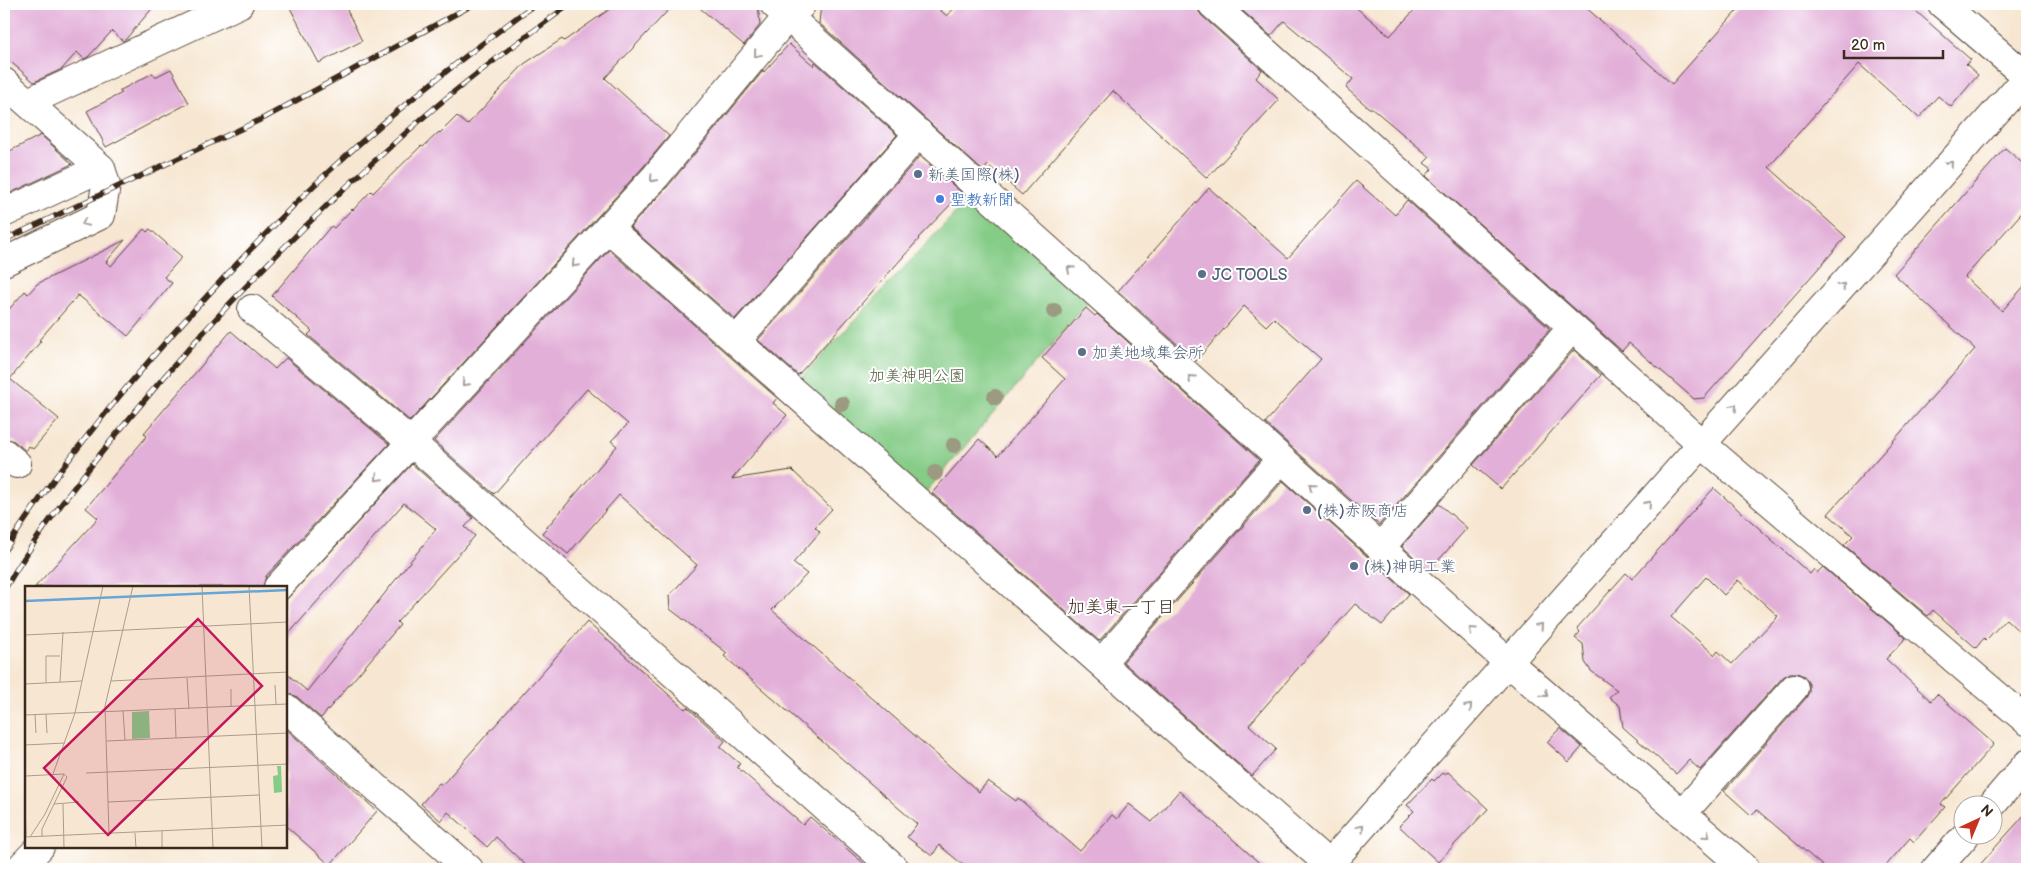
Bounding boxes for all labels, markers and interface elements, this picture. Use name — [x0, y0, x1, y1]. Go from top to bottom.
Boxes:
scale bar — [1844, 28, 1942, 60]
text: 20 m — [1851, 36, 1885, 55]
one-way arrow — [754, 48, 763, 57]
one-way arrow — [1944, 161, 1953, 170]
place label: 新美国際(株) — [928, 166, 1020, 185]
marker: 新美国際(株) — [912, 168, 924, 180]
one-way arrow — [650, 173, 659, 182]
place label: 聖教新聞 — [950, 191, 1014, 210]
marker: 聖教新聞 — [934, 193, 946, 205]
one-way arrow — [81, 216, 90, 226]
one-way arrow — [572, 258, 581, 267]
one-way arrow — [1067, 266, 1076, 275]
place label: JC TOOLS — [1212, 266, 1287, 285]
marker: JC TOOLS — [1196, 268, 1208, 280]
one-way arrow — [1836, 282, 1845, 291]
place label: 加美地域集会所 — [1092, 344, 1204, 363]
marker: 加美地域集会所 — [1076, 346, 1088, 358]
park label: 加美神明公園 — [869, 367, 965, 386]
one-way arrow — [1188, 374, 1197, 383]
one-way arrow — [462, 378, 471, 387]
one-way arrow — [1729, 404, 1738, 413]
one-way arrow — [375, 472, 384, 481]
one-way arrow — [1308, 483, 1317, 492]
one-way arrow — [1643, 501, 1652, 510]
place label: (株)赤阪商店 — [1317, 502, 1409, 521]
marker: (株)赤阪商店 — [1301, 504, 1313, 516]
place label: (株)神明工業 — [1364, 558, 1456, 577]
marker: (株)神明工業 — [1348, 560, 1360, 572]
inset map — [25, 586, 288, 848]
district label: 加美東一丁目 — [1067, 597, 1175, 618]
one-way arrow — [1535, 622, 1544, 631]
one-way arrow — [1468, 627, 1477, 636]
one-way arrow — [1539, 689, 1548, 697]
one-way arrow — [1463, 703, 1472, 712]
north arrow — [1954, 796, 2004, 846]
text: N — [1977, 801, 1996, 821]
one-way arrow — [1355, 825, 1364, 834]
one-way arrow — [1702, 830, 1711, 839]

